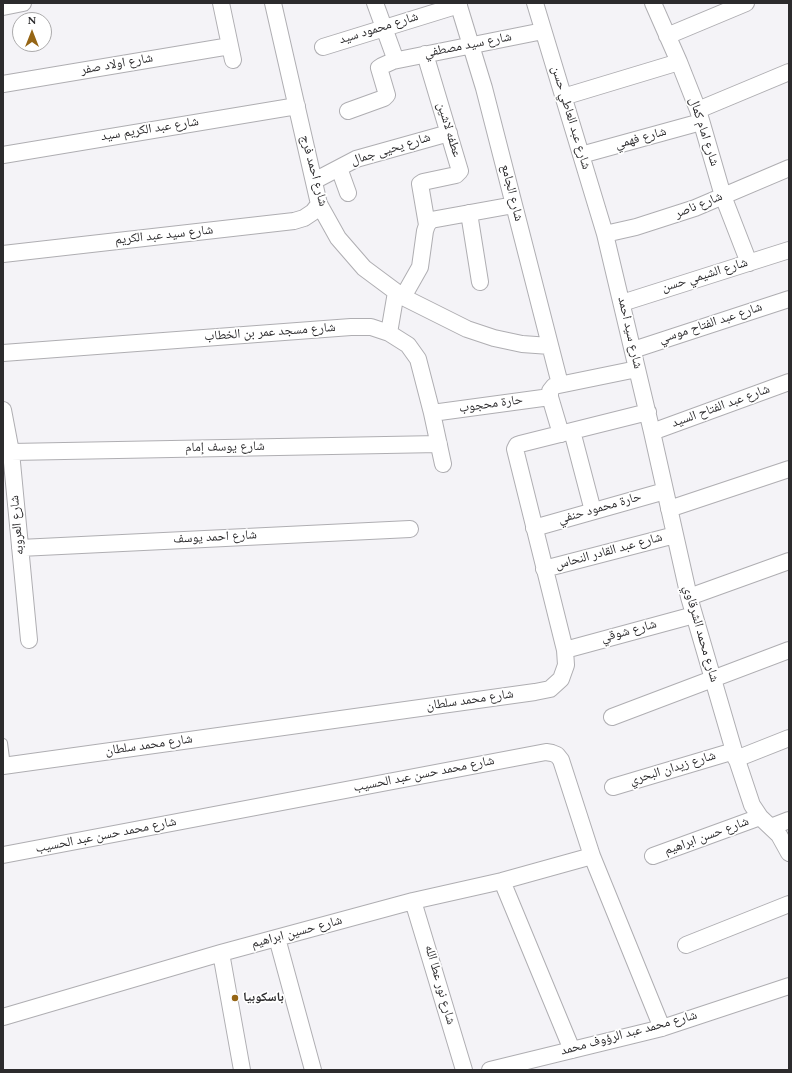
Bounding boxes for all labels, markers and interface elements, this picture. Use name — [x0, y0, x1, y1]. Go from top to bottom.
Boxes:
street label: شارع محمود سيد — [337, 10, 421, 48]
north arrow — [12, 12, 52, 52]
text: N — [28, 12, 36, 29]
street label: شارع سيد مصطفي — [423, 30, 513, 62]
street label: شارع اولاد صفر — [80, 51, 154, 79]
street label: شارع عبد العاطي حسن — [547, 64, 593, 172]
street label: شارع امام كمال — [685, 96, 721, 168]
street label: عطفه لاشين — [432, 101, 464, 159]
street label: شارع عبد الكريم سيد — [100, 115, 200, 145]
street label: شارع فهمي — [614, 125, 668, 153]
street label: شارع يحيى جمال — [349, 130, 433, 170]
street label: شارع احمد فرج — [296, 134, 330, 208]
street label: شارع الجامع — [496, 163, 526, 223]
street label: شارع ناصر — [673, 189, 725, 223]
street label: شارع سيد عبد الكريم — [114, 223, 214, 249]
street label: شارع الشيمي حسن — [660, 256, 750, 296]
street label: شارع سيد احمد — [613, 295, 645, 371]
street label: شارع عبد الفتاح موسي — [657, 300, 765, 348]
street label: شارع مسجد عمر بن الخطاب — [204, 321, 336, 345]
street label: شارع عبد الفتاح السيد — [670, 382, 772, 432]
street label: حارة محجوب — [458, 393, 524, 417]
street label: شارع يوسف إمام — [185, 440, 265, 456]
street label: حارة محمود حنفي — [557, 490, 643, 528]
street label: شارع العروبه — [8, 494, 28, 556]
street label: شارع احمد يوسف — [173, 528, 257, 548]
street label: شارع عبد القادر النحاس — [554, 530, 664, 574]
street label: شارع محمد الشرقاوي — [679, 584, 721, 684]
street label: شارع شوقي — [599, 617, 659, 647]
street label: شارع محمد سلطان — [425, 687, 515, 715]
street label: شارع محمد سلطان — [104, 732, 194, 760]
street label: شارع زيدان البحري — [628, 749, 718, 789]
street label: شارع محمد حسن عبد الحسيب — [352, 754, 496, 796]
street label: شارع حسن ابراهيم — [663, 814, 751, 860]
street label: شارع محمد حسن عبد الحسيب — [34, 815, 178, 857]
street label: شارع حسين ابراهيم — [250, 913, 344, 953]
street label: شارع نور عطا الله — [420, 943, 458, 1027]
place label: باسكوبيا — [243, 990, 284, 1006]
marker: باسكوبيا — [230, 993, 240, 1003]
street label: شارع محمد عبد الرؤوف محمد — [559, 1008, 699, 1060]

